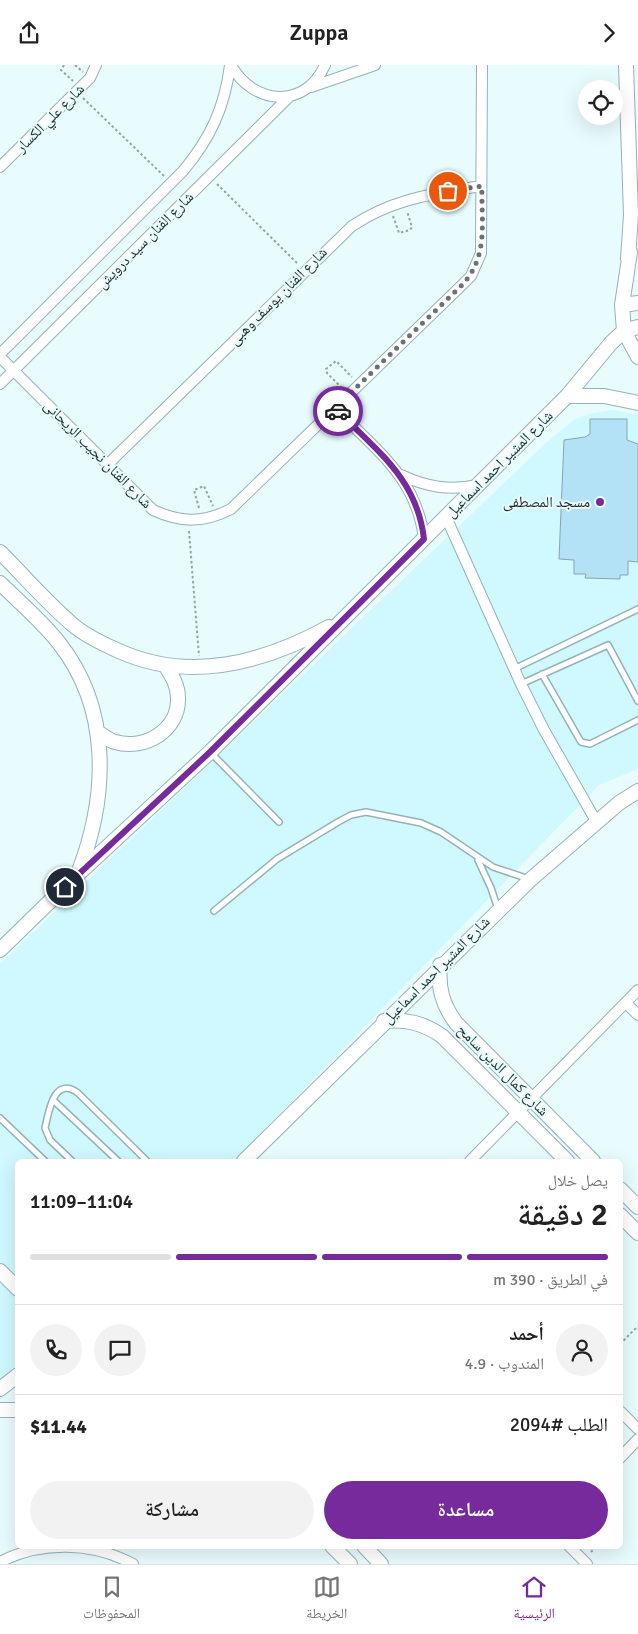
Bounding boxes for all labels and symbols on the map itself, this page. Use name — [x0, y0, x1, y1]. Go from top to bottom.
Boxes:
street label: شارع علي الكسار — [11, 80, 90, 159]
pin — [427, 170, 469, 212]
street label: شارع الفنان سيد درويش — [93, 188, 198, 293]
street label: شارع الفنان يوسف وهبى — [225, 243, 332, 350]
courier — [313, 386, 363, 436]
street label: شارع الفنان نجيب الريحانى — [39, 396, 156, 513]
street label: شارع المشير احمد اسماعيل — [442, 406, 557, 522]
place label: مسجد المصطفى — [503, 493, 590, 512]
marker: مسجد المصطفى — [594, 496, 606, 508]
pin — [44, 866, 86, 908]
street label: شارع المشير احمد اسماعيل — [379, 912, 494, 1028]
street label: شارع كمال الدين سامح — [453, 1021, 553, 1120]

